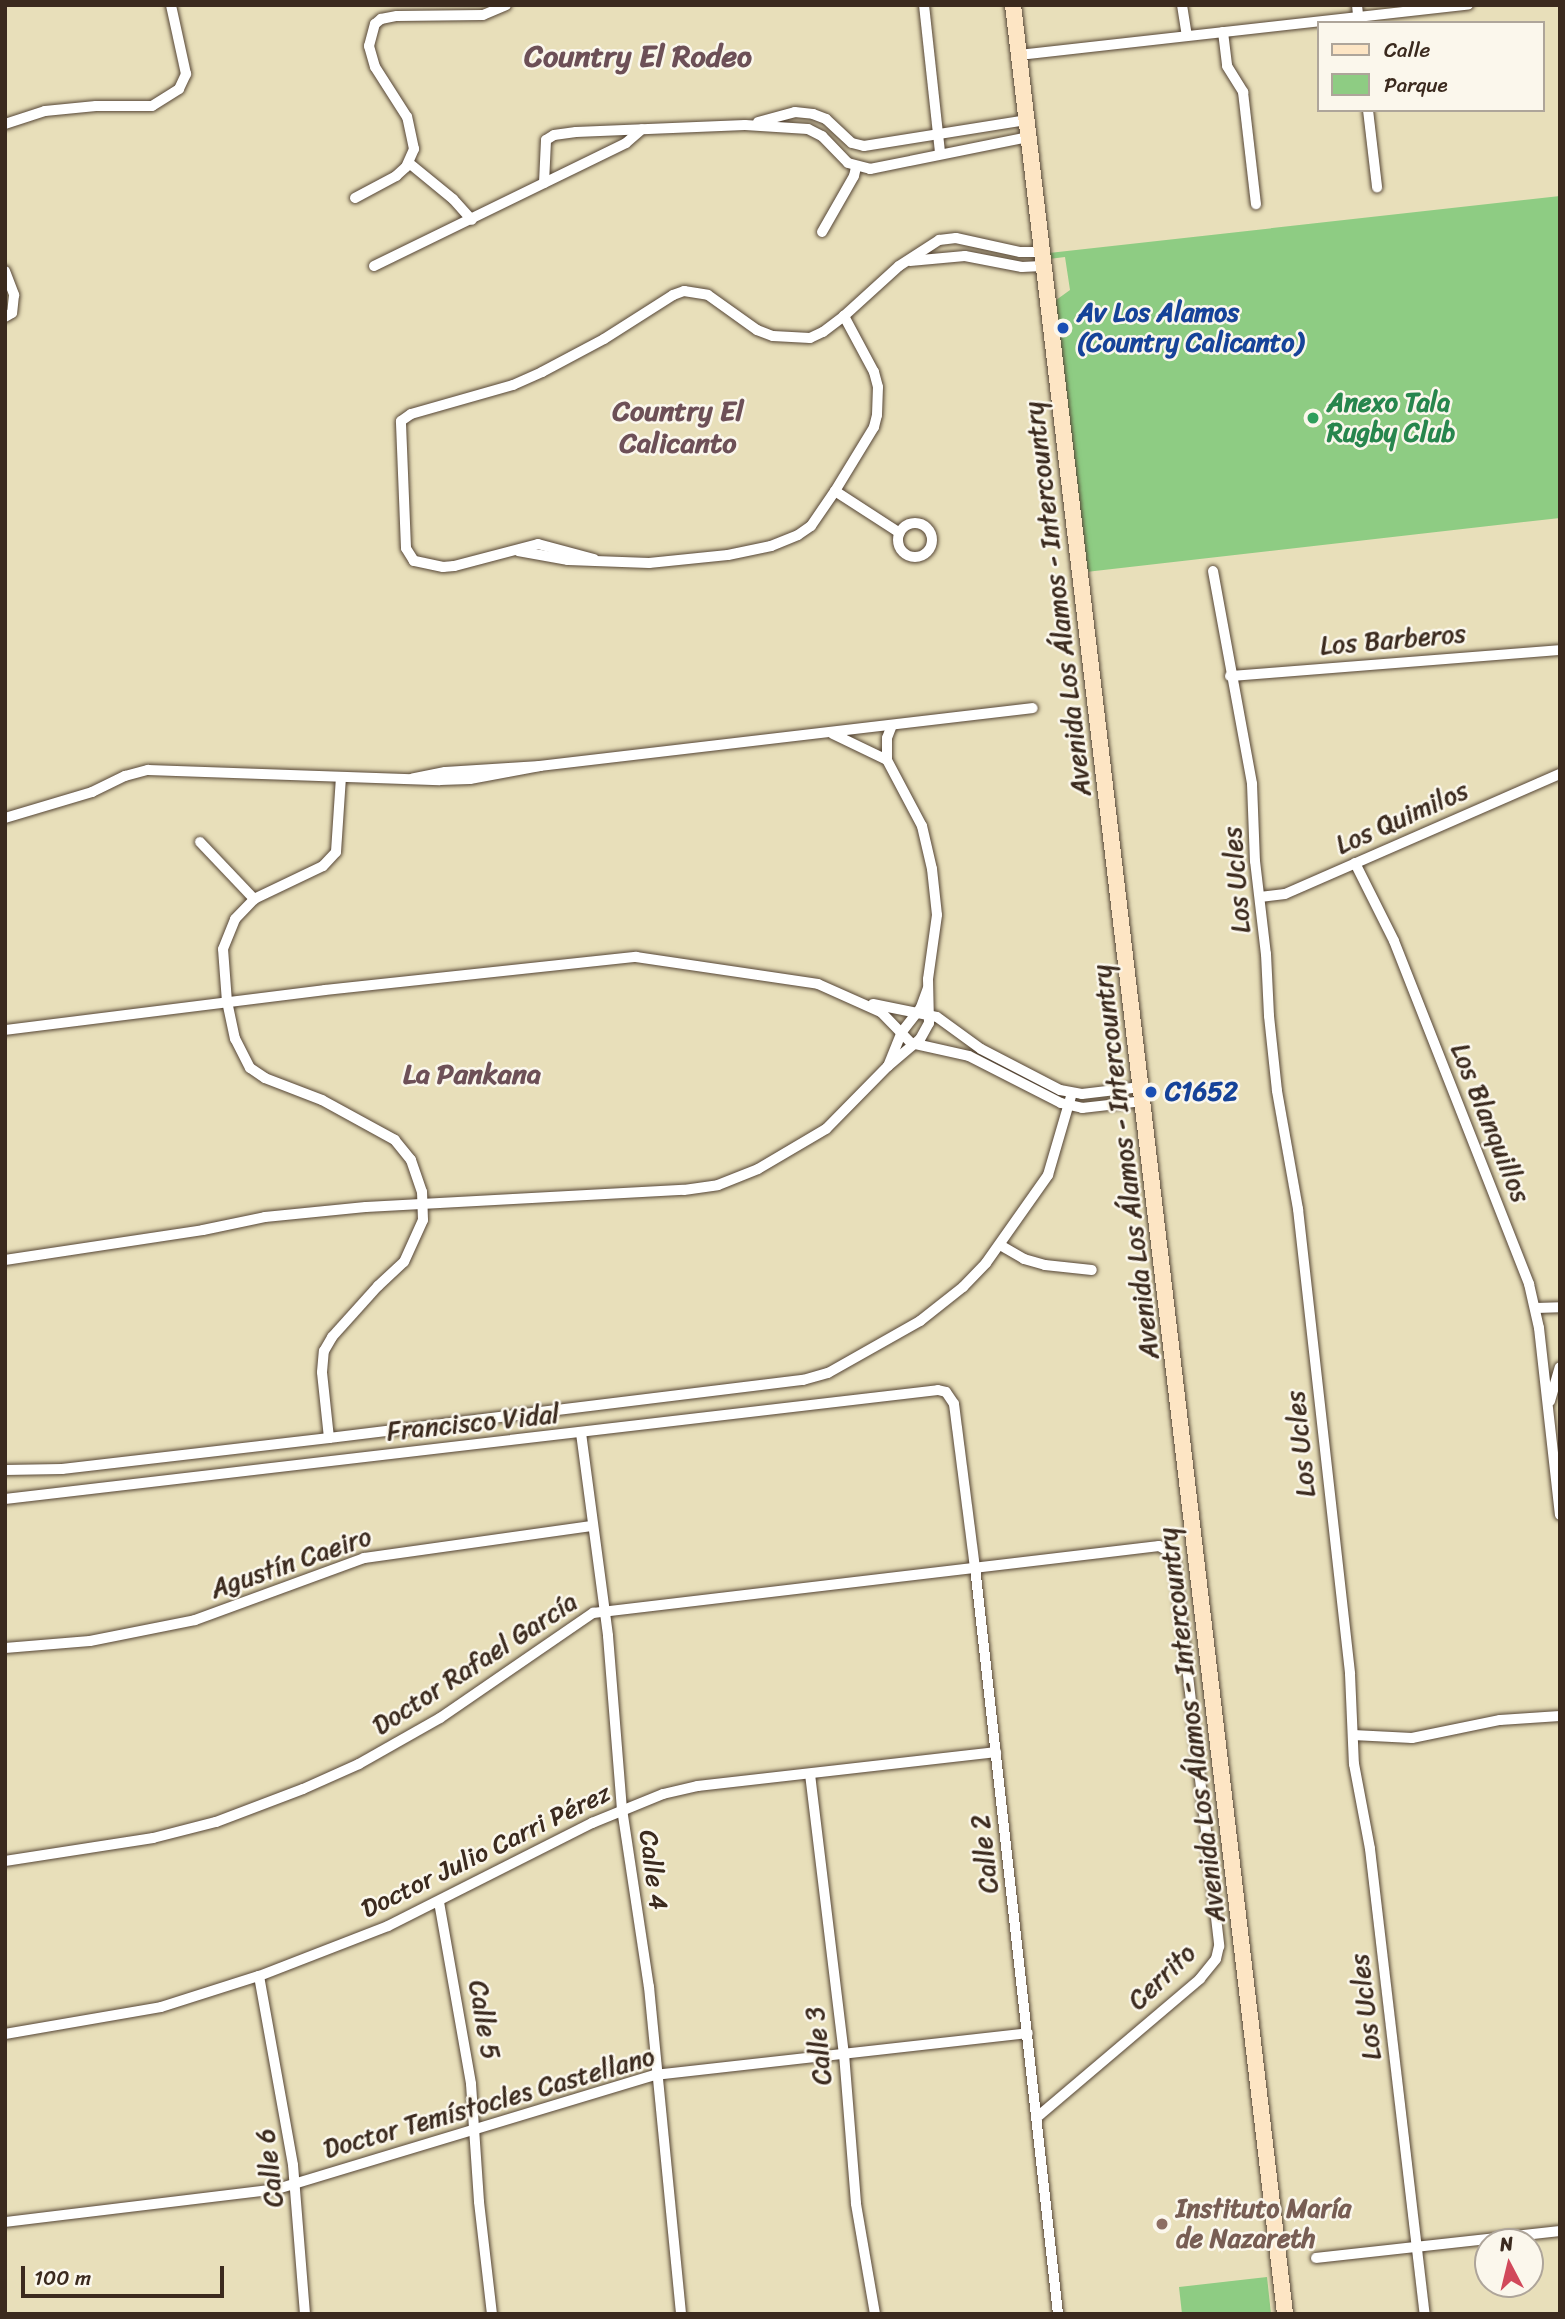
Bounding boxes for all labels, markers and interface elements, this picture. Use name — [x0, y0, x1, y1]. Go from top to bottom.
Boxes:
legend — [1316, 21, 1544, 112]
text: Calle — [1384, 31, 1430, 69]
district label: Country El Rodeo — [524, 38, 752, 74]
text: Parque — [1384, 66, 1448, 104]
place label: Av Los Alamos (Country Calicanto) — [1077, 297, 1304, 358]
marker: Av Los Alamos (Country Calicanto) — [1055, 320, 1071, 336]
place label: Anexo Tala Rugby Club — [1327, 387, 1455, 448]
district label: Country El Calicanto — [613, 394, 743, 460]
street label: Avenida Los Álamos - Intercountry — [1018, 400, 1098, 798]
marker: Anexo Tala Rugby Club — [1305, 410, 1321, 426]
street label: Los Barberos — [1319, 618, 1467, 662]
street label: Los Quimilos — [1332, 775, 1472, 861]
street label: Los Ucles — [1217, 826, 1257, 934]
street label: Avenida Los Álamos - Intercountry — [1086, 963, 1166, 1361]
street label: Los Blanquillos — [1444, 1040, 1536, 1206]
district label: La Pankana — [403, 1057, 541, 1091]
place label: C1652 — [1165, 1076, 1238, 1108]
marker: C1652 — [1143, 1084, 1159, 1100]
street label: Los Ucles — [1280, 1390, 1322, 1498]
street label: Francisco Vidal — [385, 1398, 561, 1448]
street label: Agustín Caeiro — [206, 1521, 376, 1605]
street label: Avenida Los Álamos - Intercountry — [1152, 1526, 1232, 1924]
street label: Doctor Rafael García — [367, 1586, 583, 1742]
street label: Doctor Julio Carri Pérez — [356, 1777, 616, 1925]
street label: Calle 2 — [965, 1813, 1005, 1895]
street label: Calle 4 — [632, 1828, 674, 1912]
street label: Cerrito — [1122, 1937, 1202, 2017]
street label: Los Ucles — [1344, 1953, 1388, 2061]
street label: Calle 5 — [462, 1978, 506, 2062]
street label: Calle 3 — [799, 2005, 839, 2087]
street label: Doctor Temístocles Castellano — [320, 2041, 658, 2165]
street label: Calle 6 — [250, 2127, 290, 2209]
place label: Instituto María de Nazareth — [1176, 2193, 1351, 2254]
marker: Instituto María de Nazareth — [1154, 2216, 1170, 2232]
text: N — [1498, 2226, 1515, 2261]
north arrow — [1474, 2228, 1544, 2298]
scale bar — [24, 2252, 228, 2296]
text: 100 m — [34, 2259, 91, 2297]

